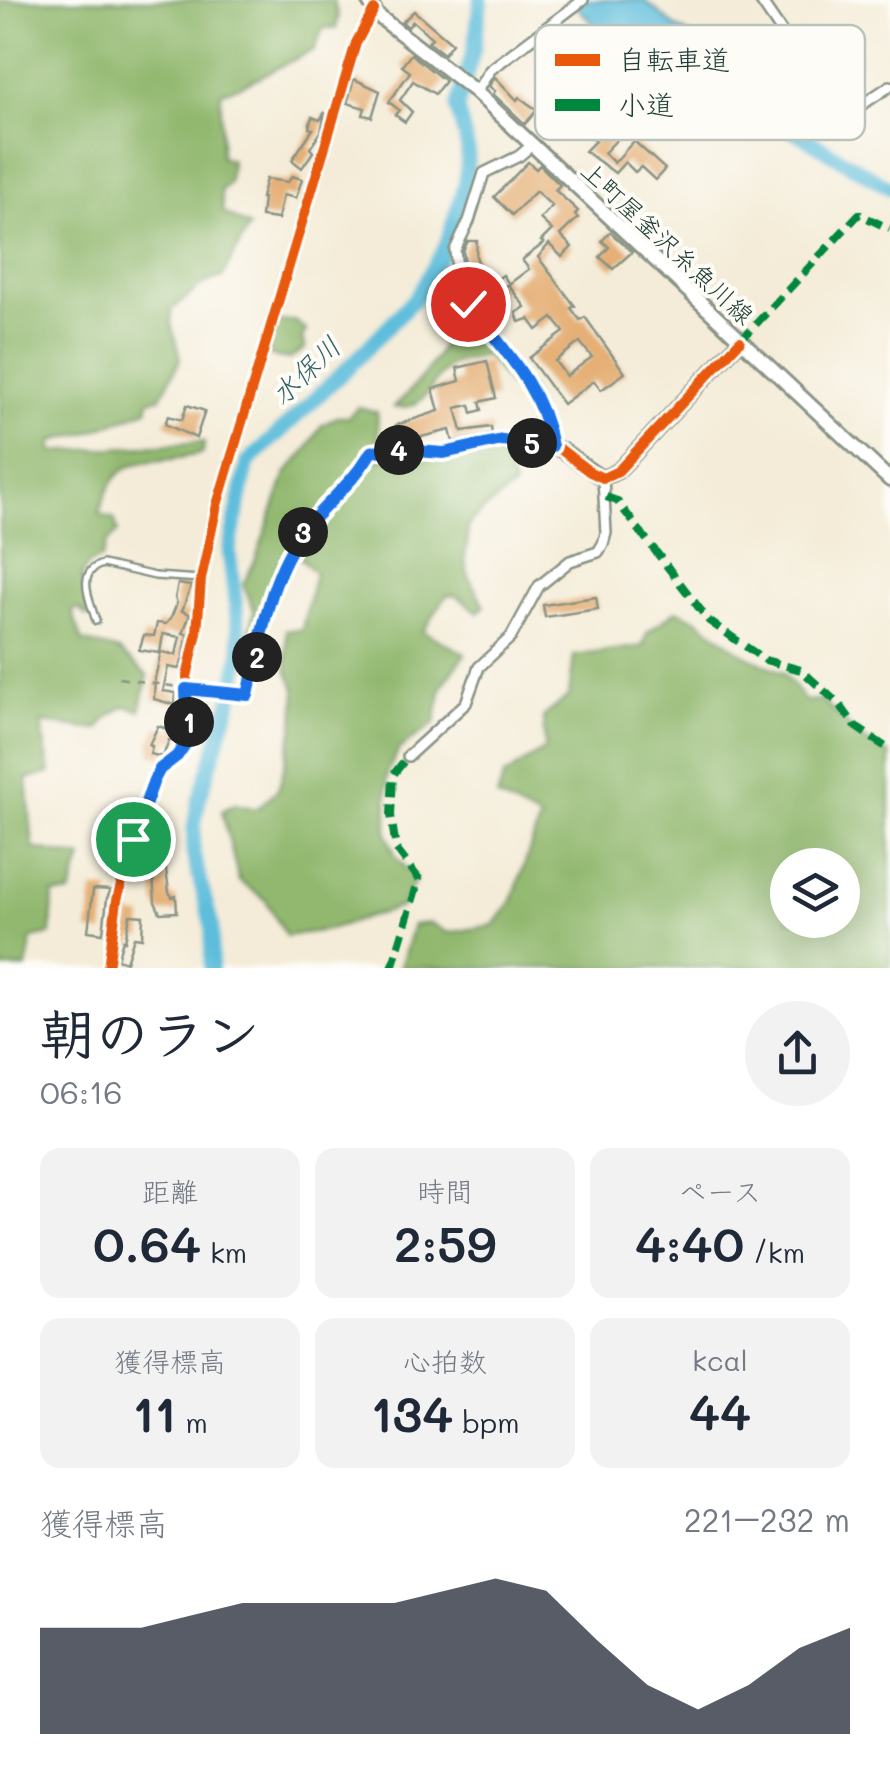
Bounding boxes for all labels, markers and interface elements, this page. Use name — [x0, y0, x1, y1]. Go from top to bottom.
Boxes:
legend — [535, 25, 865, 140]
text: 自転車道 — [618, 41, 730, 77]
text: 小道 — [618, 86, 674, 122]
street label: 上町屋釜沢糸魚川線 — [575, 154, 761, 330]
pin — [426, 262, 511, 347]
icon: check — [441, 277, 496, 332]
water label: 水保川 — [262, 328, 348, 412]
pin: 5 — [507, 418, 557, 468]
pin: 4 — [374, 425, 424, 475]
text: 5 — [524, 425, 540, 461]
text: 4 — [390, 432, 408, 468]
pin: 3 — [278, 507, 328, 557]
text: 3 — [295, 514, 311, 550]
pin: 2 — [232, 632, 282, 682]
text: 2 — [249, 639, 265, 675]
pin: 1 — [164, 697, 214, 747]
text: 1 — [183, 704, 195, 740]
pin — [91, 797, 176, 882]
icon: arrive — [106, 812, 161, 867]
map controls — [770, 848, 860, 938]
button: layers — [770, 848, 860, 938]
text: 朝のラン — [40, 996, 260, 1068]
button: share — [745, 1001, 850, 1106]
text: 06:16 — [40, 1070, 123, 1112]
text: 距離 — [142, 1173, 198, 1209]
text: 時間 — [417, 1173, 473, 1209]
text: ペース — [679, 1173, 761, 1209]
text: 0.64 — [93, 1210, 201, 1276]
text: 2:59 — [394, 1210, 496, 1276]
text: 4:40 — [635, 1210, 744, 1276]
text: km — [201, 1234, 247, 1270]
text: /km — [744, 1234, 805, 1270]
text: kcal — [692, 1342, 748, 1378]
text: 獲得標高 — [114, 1343, 226, 1379]
text: 心拍数 — [403, 1343, 487, 1379]
text: 44 — [689, 1378, 751, 1444]
text: 11 — [132, 1380, 177, 1446]
text: 134 — [370, 1380, 453, 1446]
text: m — [177, 1404, 208, 1440]
text: bpm — [453, 1404, 520, 1440]
text: 221–232 m — [684, 1498, 850, 1540]
text: 獲得標高 — [40, 1501, 168, 1543]

